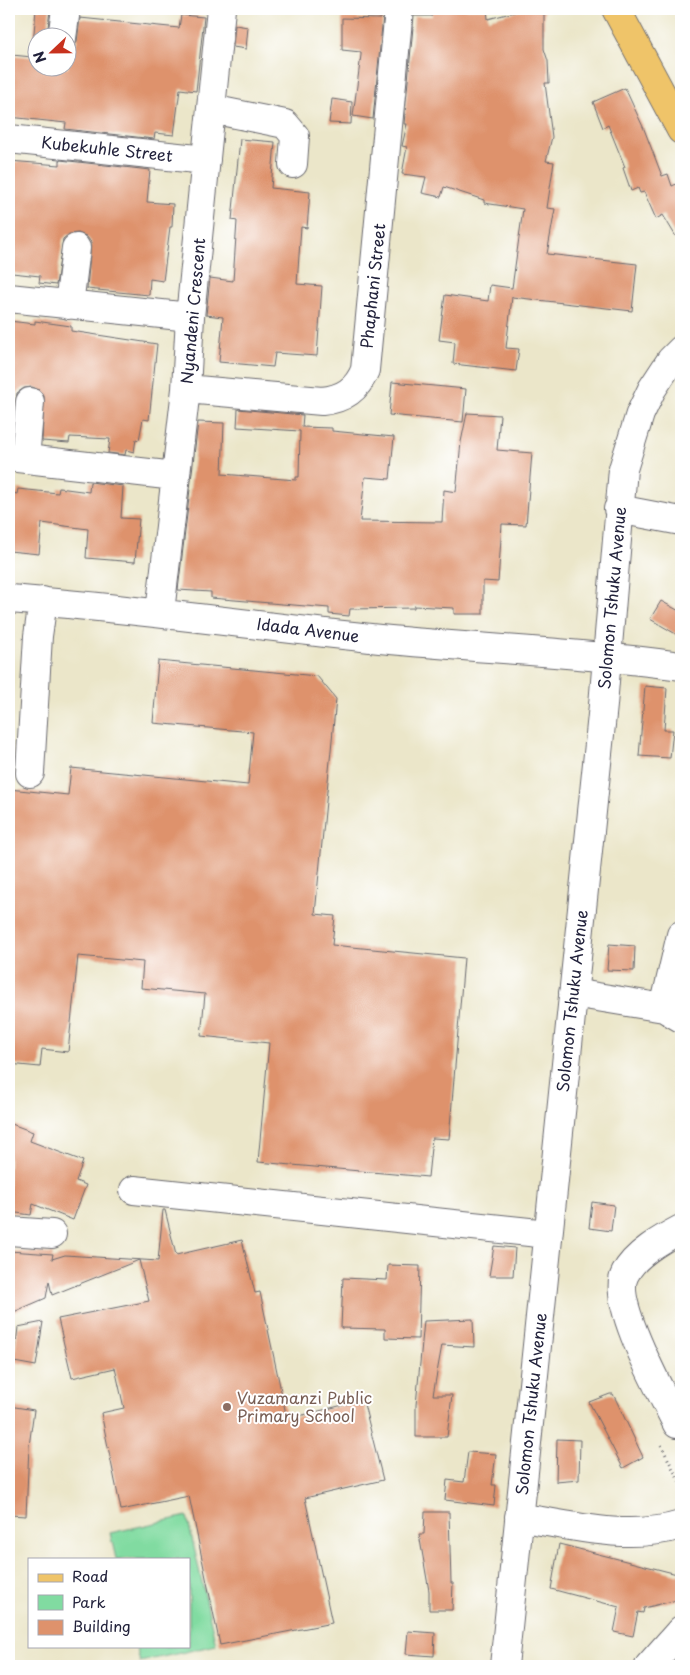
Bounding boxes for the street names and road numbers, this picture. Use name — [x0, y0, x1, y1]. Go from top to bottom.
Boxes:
street label: Kubekuhle Street — [40, 129, 174, 167]
street label: Phaphani Street — [353, 222, 391, 350]
street label: Nyandeni Crescent — [174, 236, 210, 385]
street label: Solomon Tshuku Avenue — [591, 505, 631, 690]
street label: Idada Avenue — [256, 611, 361, 647]
street label: Solomon Tshuku Avenue — [549, 908, 593, 1093]
street label: Solomon Tshuku Avenue — [508, 1311, 552, 1496]

